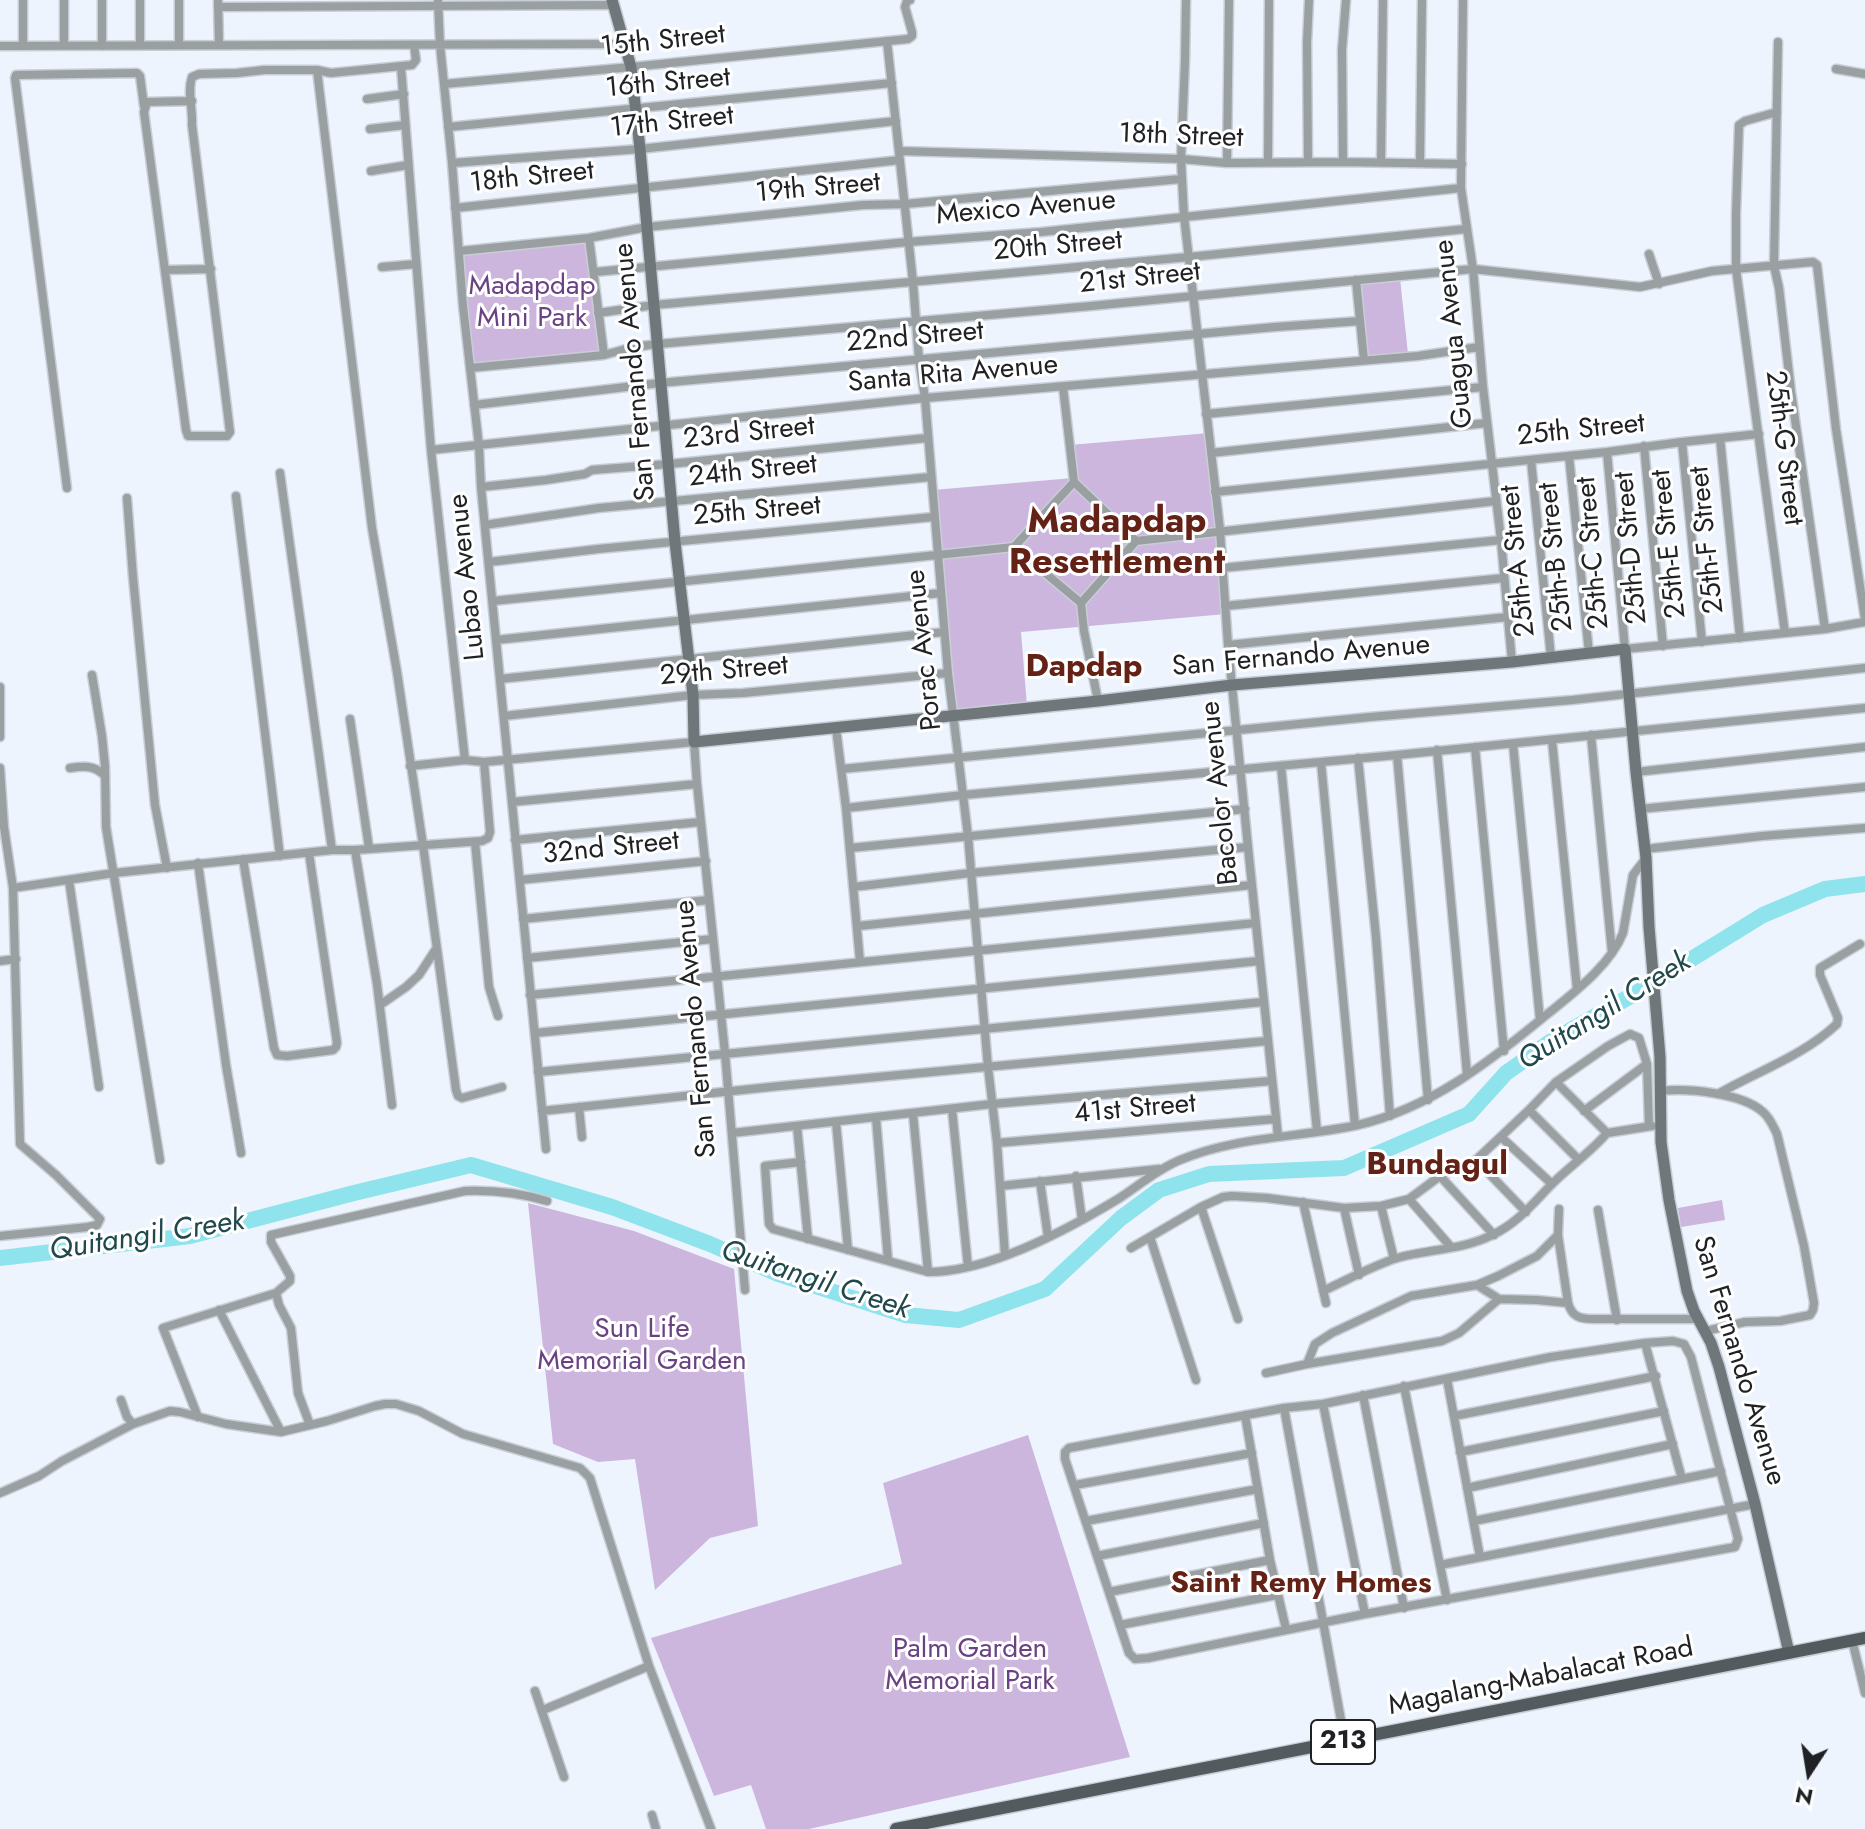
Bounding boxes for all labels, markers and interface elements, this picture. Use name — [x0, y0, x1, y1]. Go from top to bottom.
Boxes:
street label: 15th Street — [599, 19, 727, 65]
street label: 16th Street — [604, 62, 732, 106]
street label: 17th Street — [609, 100, 735, 146]
street label: 18th Street — [1118, 118, 1244, 156]
street label: 18th Street — [468, 155, 596, 201]
street label: 19th Street — [754, 167, 882, 211]
street label: Mexico Avenue — [935, 184, 1117, 234]
street label: 20th Street — [992, 225, 1124, 269]
street label: Guagua Avenue — [1428, 238, 1482, 430]
street label: San Fernando Avenue — [608, 242, 664, 502]
street label: 21st Street — [1078, 256, 1202, 302]
park label: Madapdap Mini Park — [469, 270, 595, 336]
street label: 22nd Street — [845, 315, 985, 361]
street label: Santa Rita Avenue — [847, 349, 1059, 401]
street label: 25th-G Street — [1757, 369, 1809, 527]
street label: 25th Street — [1515, 408, 1647, 454]
street label: 23rd Street — [682, 410, 816, 458]
street label: 24th Street — [687, 449, 819, 495]
street label: 25th-F Street — [1684, 465, 1732, 615]
street label: 25th-E Street — [1645, 468, 1695, 620]
street label: 25th-D Street — [1609, 470, 1655, 626]
street label: 25th-C Street — [1571, 475, 1617, 631]
street label: 25th-B Street — [1532, 481, 1582, 633]
street label: 25th-A Street — [1494, 483, 1544, 639]
street label: 25th Street — [692, 490, 822, 534]
street label: Lubao Avenue — [443, 492, 493, 662]
district label: Madapdap Resettlement — [1009, 501, 1225, 586]
street label: Porac Avenue — [900, 568, 950, 732]
street label: San Fernando Avenue — [1171, 629, 1431, 685]
district label: Dapdap — [1025, 649, 1143, 687]
street label: 29th Street — [658, 650, 790, 694]
street label: Bacolor Avenue — [1195, 699, 1247, 887]
street label: 32nd Street — [541, 825, 681, 873]
street label: San Fernando Avenue — [669, 899, 725, 1159]
water label: Quitangil Creek — [1512, 945, 1698, 1079]
street label: 41st Street — [1073, 1088, 1197, 1132]
district label: Bundagul — [1366, 1147, 1508, 1185]
water label: Quitangil Creek — [47, 1204, 247, 1270]
street label: San Fernando Avenue — [1684, 1232, 1792, 1490]
water label: Quitangil Creek — [716, 1233, 914, 1329]
park label: Sun Life Memorial Garden — [537, 1313, 747, 1379]
district label: Saint Remy Homes — [1170, 1567, 1432, 1603]
street label: Magalang-Mabalacat Road — [1386, 1632, 1696, 1724]
park label: Palm Garden Memorial Park — [885, 1633, 1055, 1699]
road number: 213 — [1311, 1720, 1375, 1764]
north arrow — [1769, 1733, 1849, 1813]
text: N — [1792, 1779, 1816, 1814]

